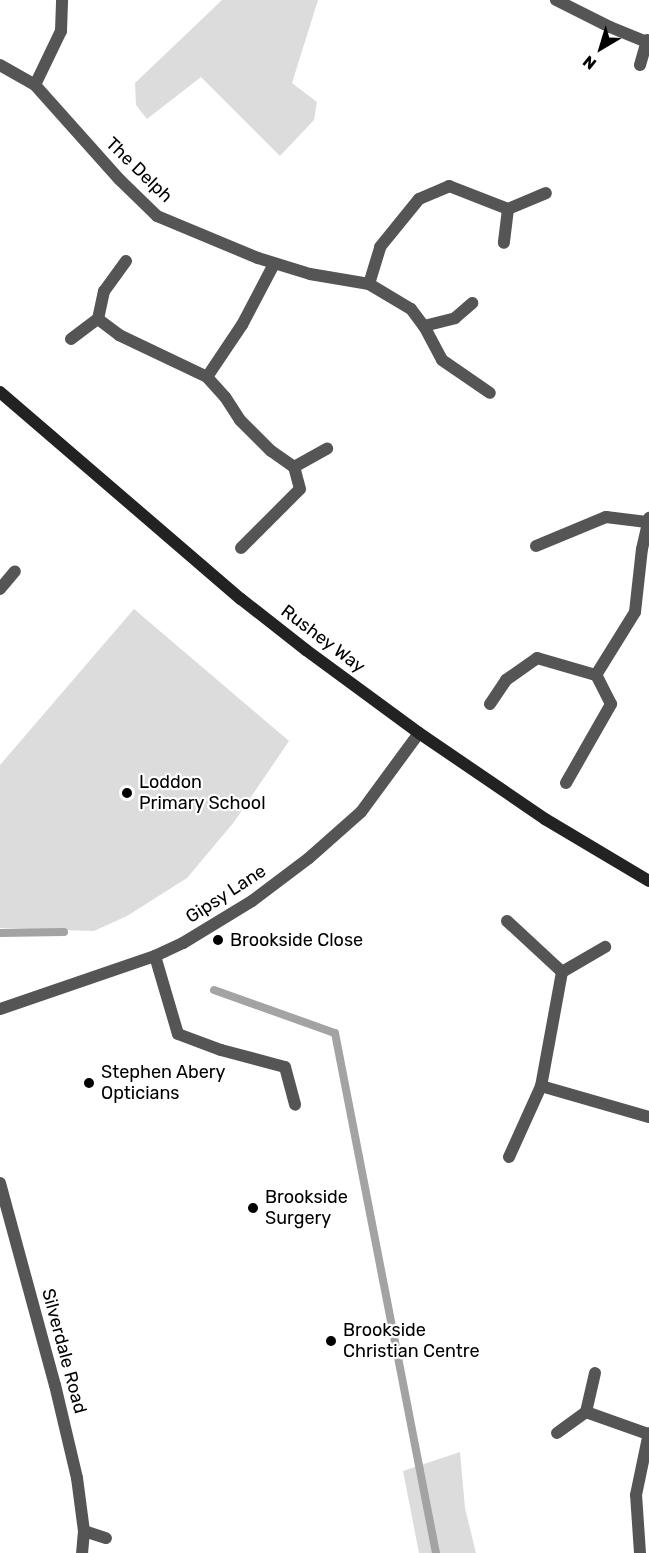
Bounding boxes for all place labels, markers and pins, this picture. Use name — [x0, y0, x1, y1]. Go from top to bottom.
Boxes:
place label: Loddon Primary School — [139, 772, 266, 814]
marker: Loddon Primary School — [120, 786, 134, 800]
place label: Brookside Close — [230, 929, 363, 951]
marker: Brookside Close — [211, 933, 225, 947]
place label: Stephen Abery Opticians — [101, 1062, 226, 1104]
marker: Stephen Abery Opticians — [82, 1076, 96, 1090]
place label: Brookside Surgery — [265, 1187, 348, 1230]
marker: Brookside Surgery — [246, 1201, 260, 1215]
place label: Brookside Christian Centre — [343, 1320, 480, 1362]
marker: Brookside Christian Centre — [324, 1334, 338, 1348]

